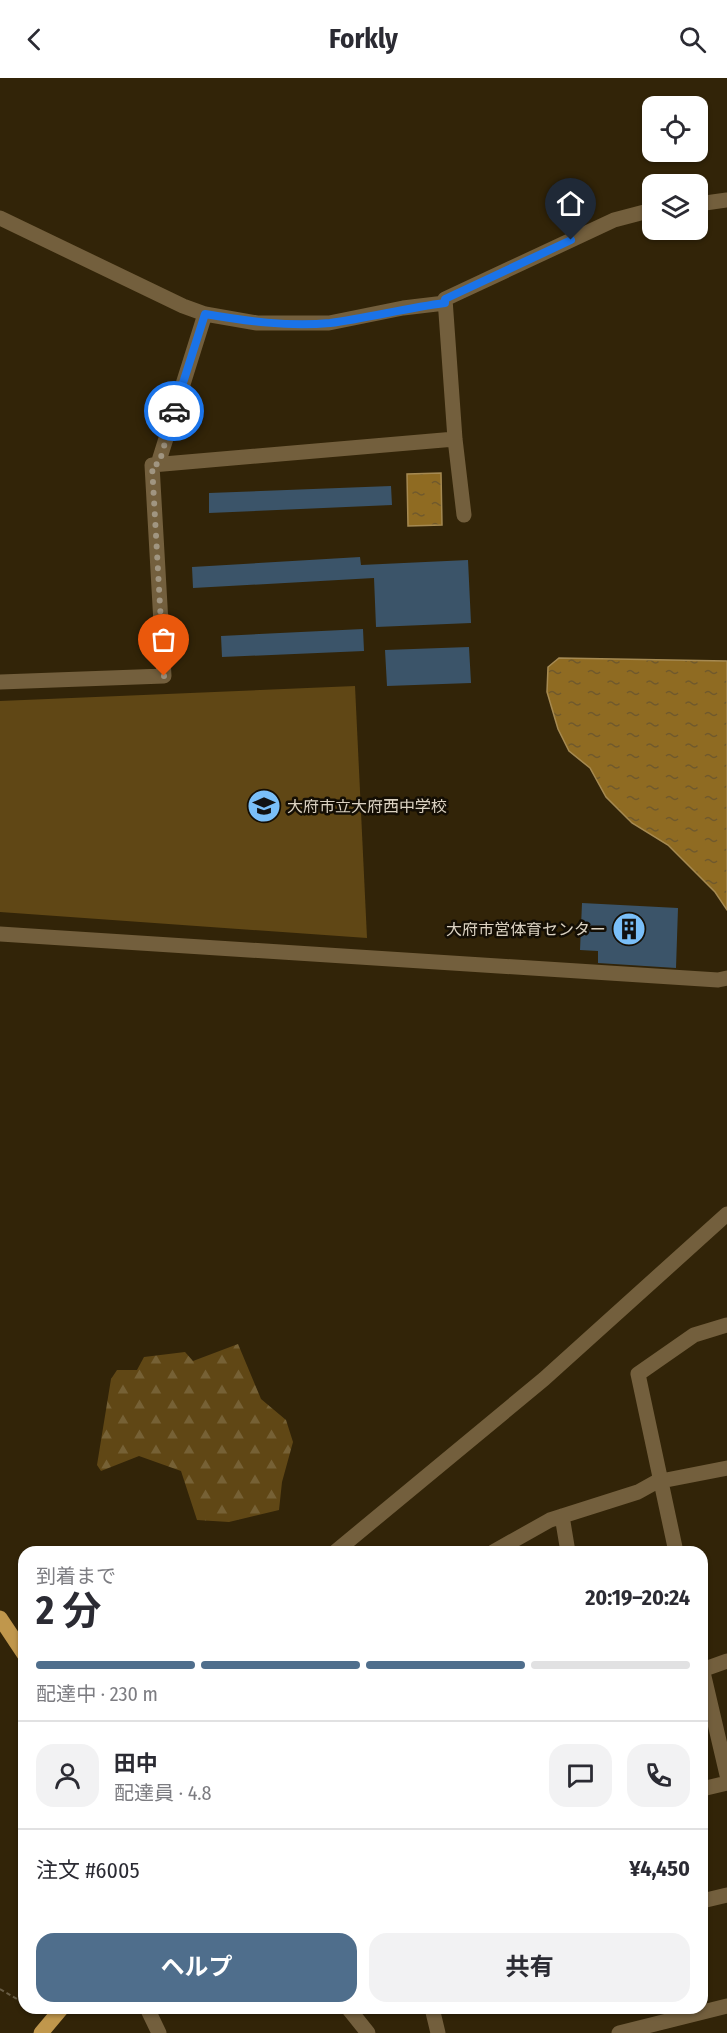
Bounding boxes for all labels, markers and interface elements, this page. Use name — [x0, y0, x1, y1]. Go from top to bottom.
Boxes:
icon: back — [18, 23, 51, 56]
text: Forkly — [329, 23, 398, 55]
icon: search — [676, 23, 709, 56]
map controls — [642, 96, 708, 240]
button: locate — [642, 96, 708, 162]
button: layers — [642, 174, 708, 240]
pin — [545, 178, 596, 240]
icon: home — [554, 187, 587, 220]
courier — [144, 381, 204, 441]
icon: car — [158, 395, 191, 428]
pin — [138, 614, 189, 676]
icon: bag — [147, 623, 180, 656]
school or university icon: 大府市立大府西中学校 — [246, 788, 282, 824]
place label: 大府市立大府西中学校 — [287, 797, 447, 816]
building icon: 大府市営体育センター — [611, 911, 647, 947]
place label: 大府市営体育センター — [446, 920, 606, 939]
text: 到着まで — [36, 1564, 116, 1588]
text: 20:19–20:24 — [585, 1584, 690, 1611]
text: 2 分 — [36, 1588, 101, 1634]
text: 配達中 · 230 m — [36, 1682, 158, 1706]
button: person — [36, 1744, 99, 1807]
button: chat — [549, 1744, 612, 1807]
button: phone — [627, 1744, 690, 1807]
text: 田中 — [114, 1750, 158, 1777]
text: 配達員 · 4.8 — [114, 1781, 212, 1805]
text: ¥4,450 — [629, 1855, 690, 1882]
text: 注文 #6005 — [36, 1857, 140, 1884]
button: ヘルプ — [36, 1933, 357, 2002]
button: 共有 — [369, 1933, 690, 2002]

